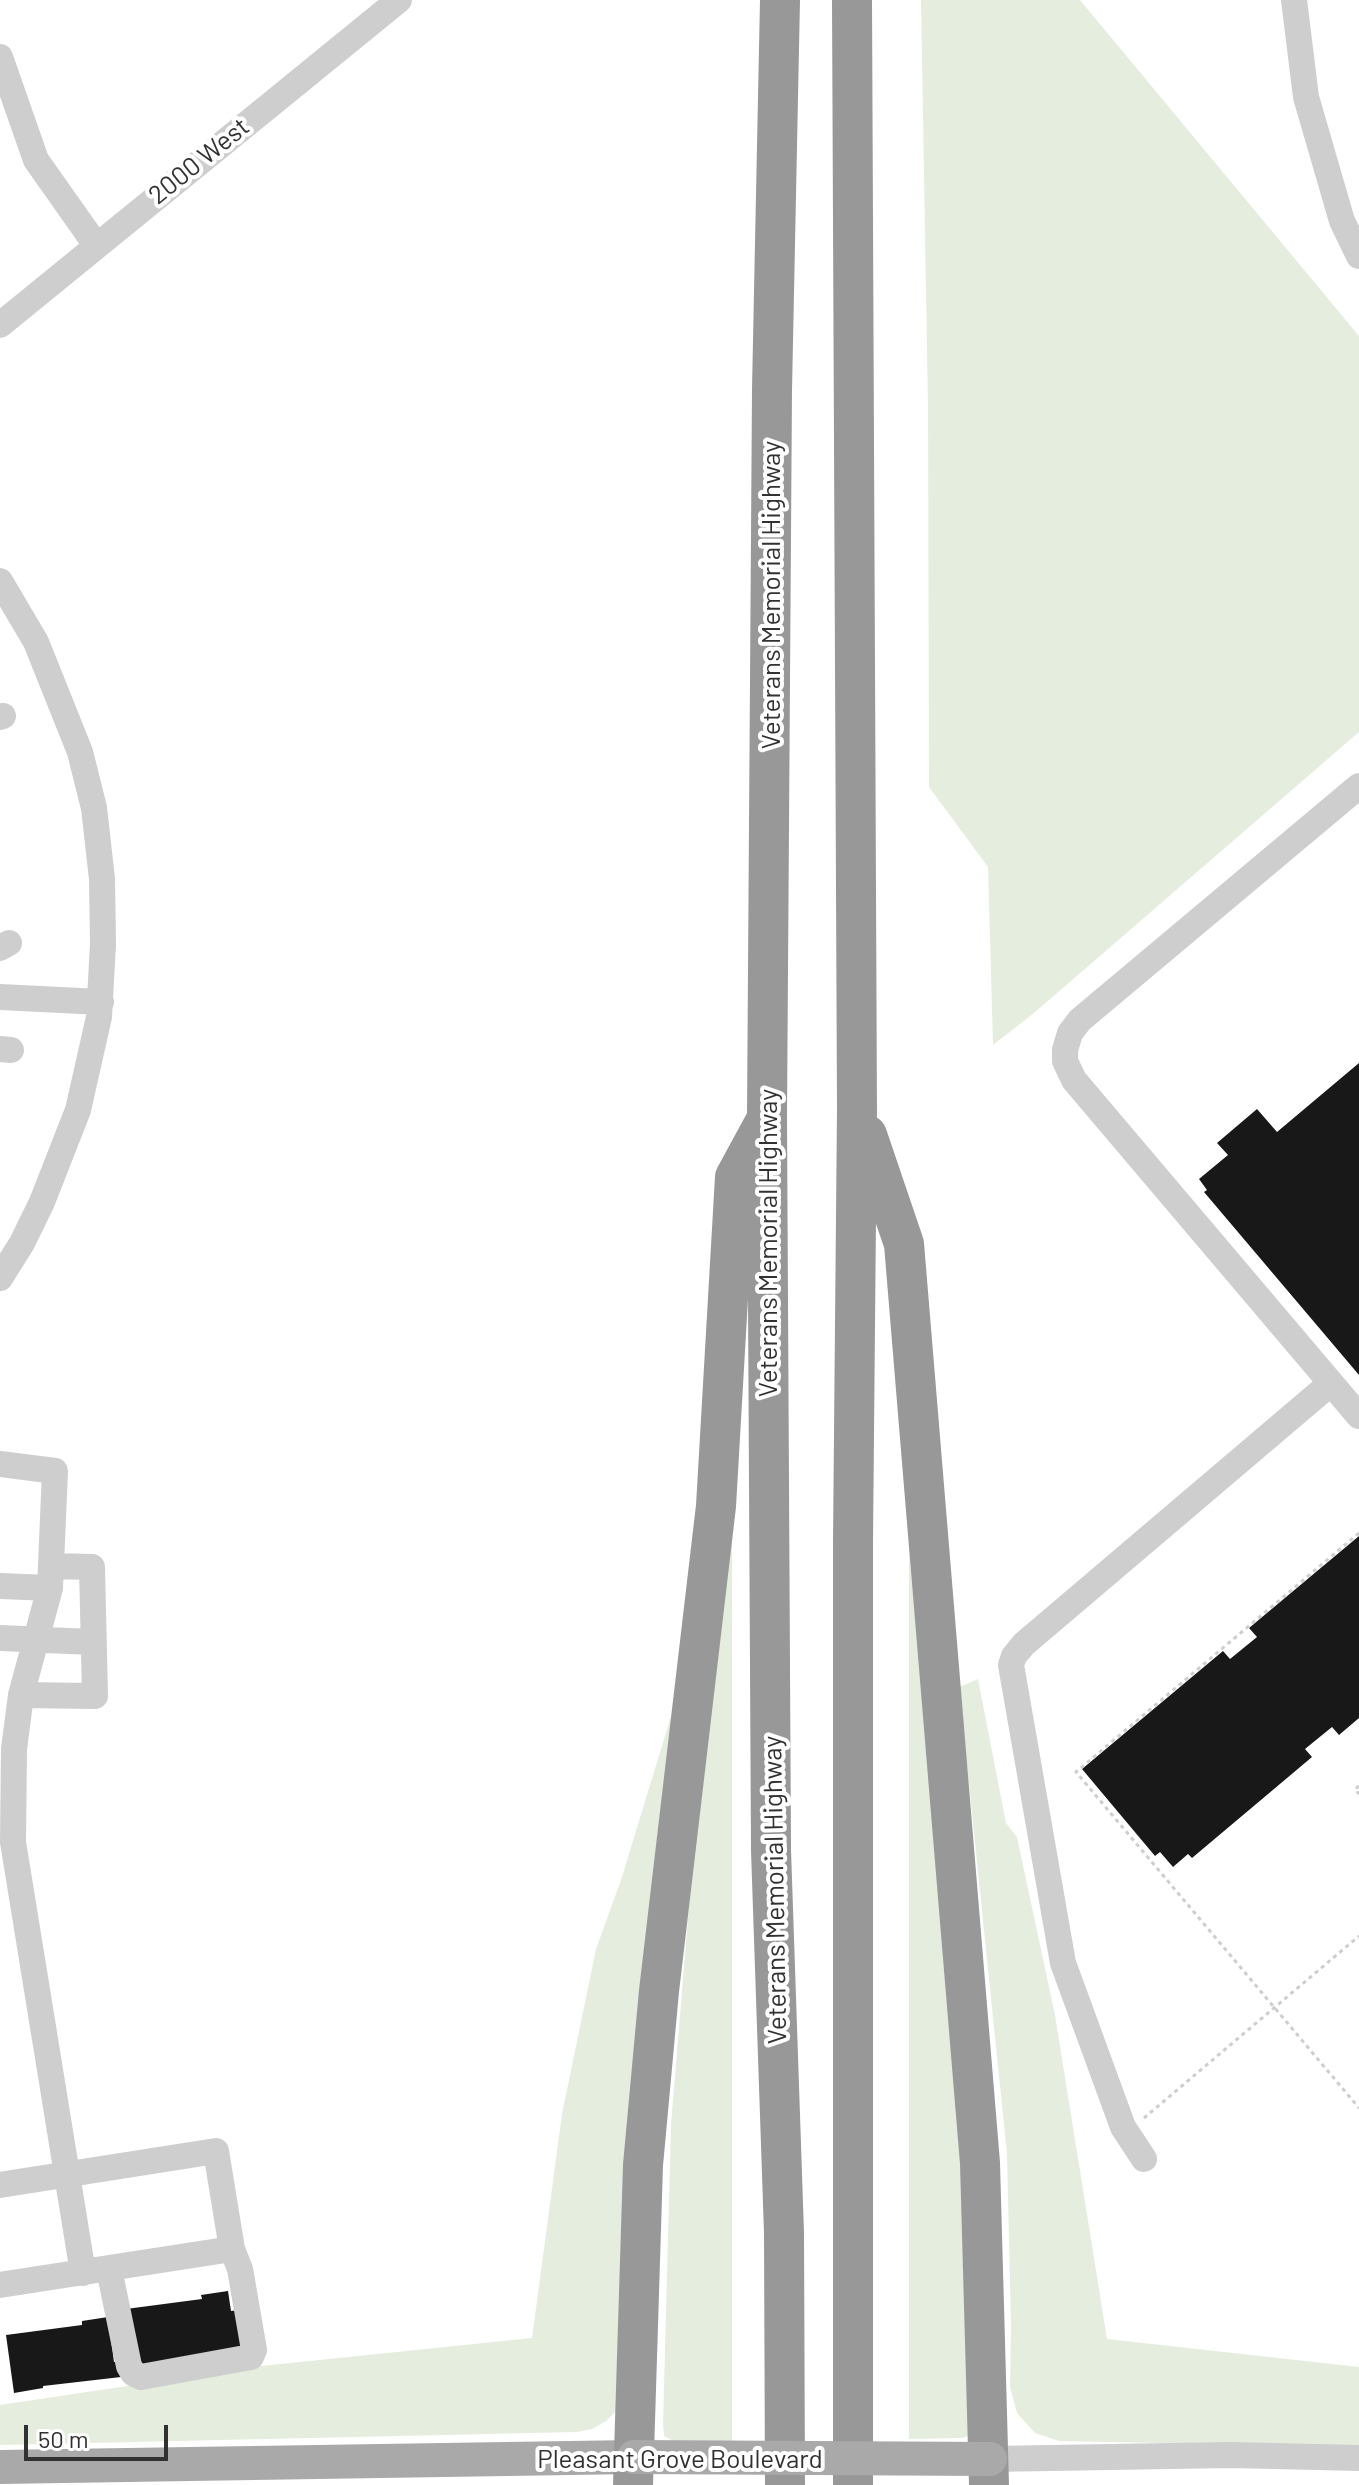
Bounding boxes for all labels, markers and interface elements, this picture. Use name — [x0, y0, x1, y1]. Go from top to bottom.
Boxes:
street label: 2000 West — [142, 111, 256, 211]
street label: Veterans Memorial Highway — [755, 441, 787, 749]
street label: Veterans Memorial Highway — [752, 1089, 784, 1397]
street label: Veterans Memorial Highway — [757, 1736, 793, 2044]
scale bar — [28, 2409, 172, 2459]
text: 50 m — [38, 2424, 89, 2453]
street label: Pleasant Grove Boulevard — [537, 2443, 823, 2475]

